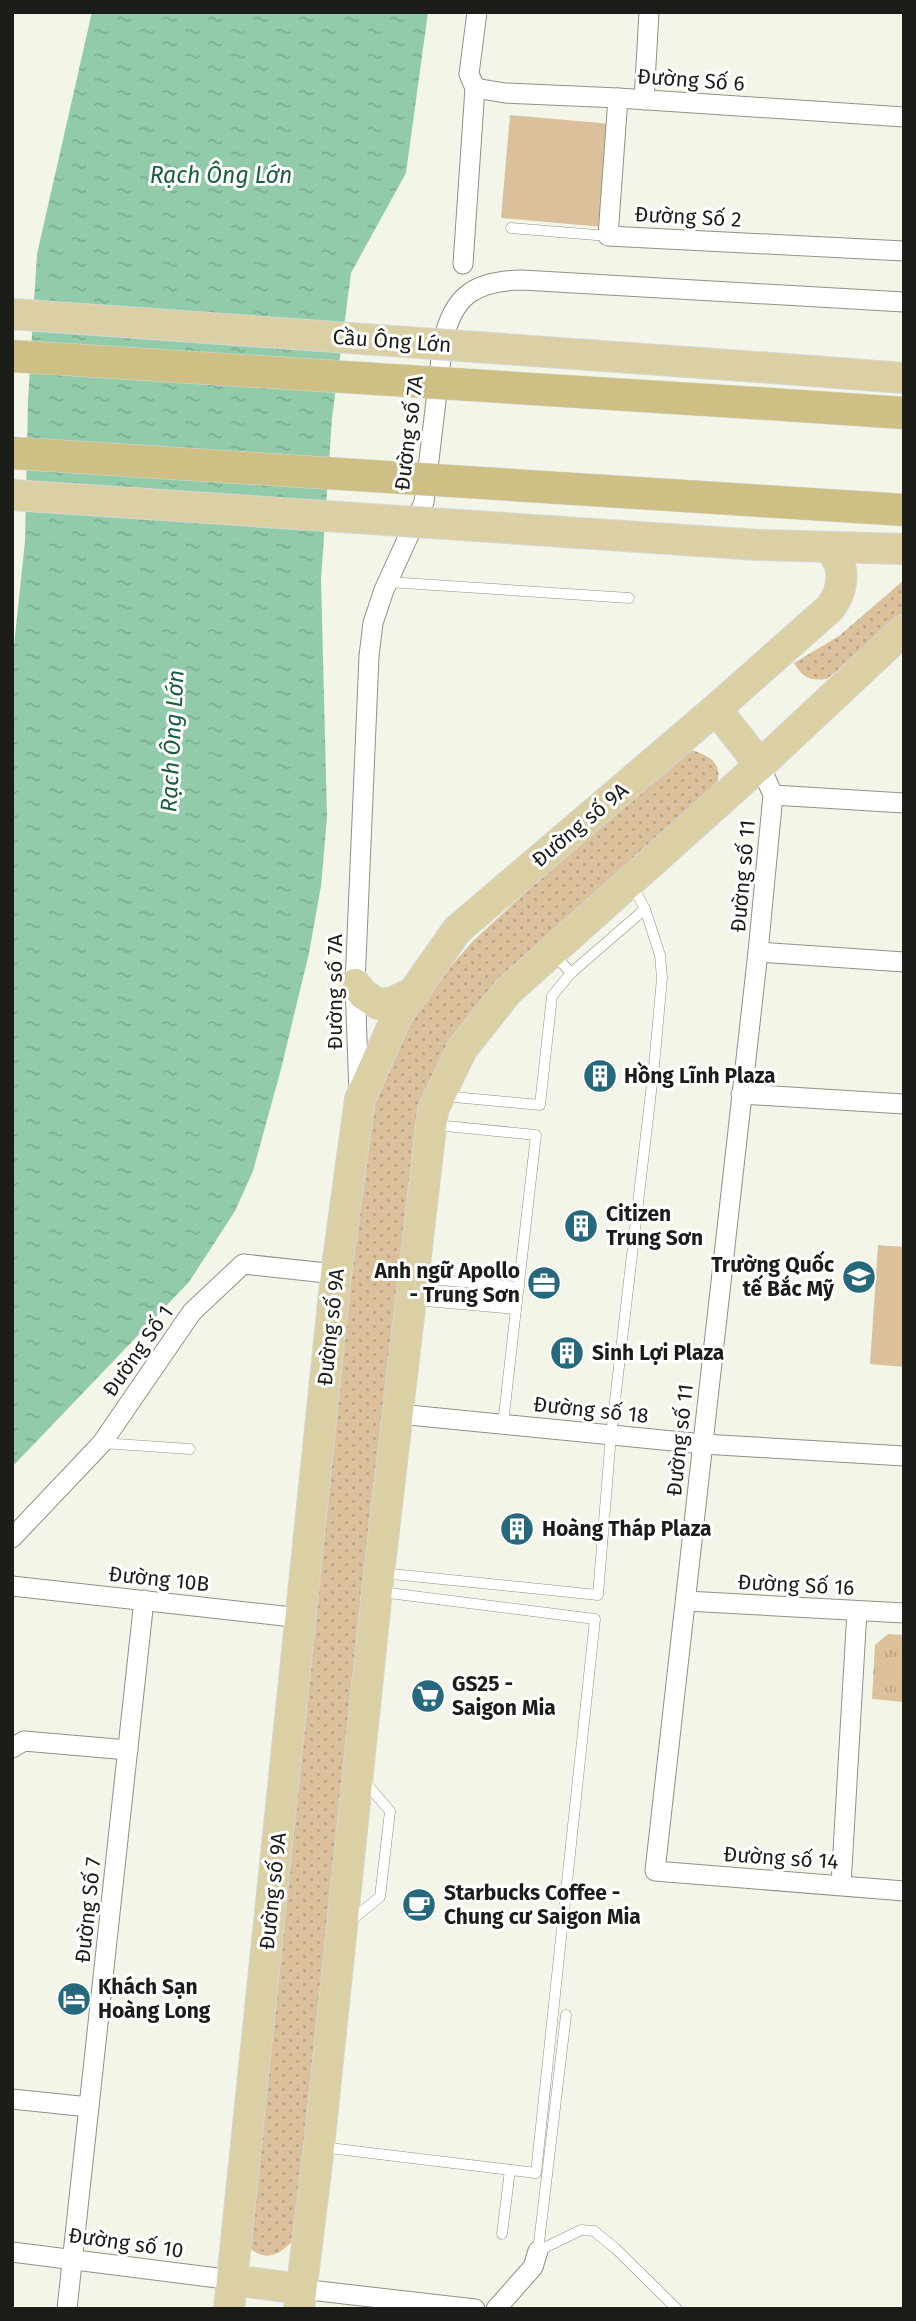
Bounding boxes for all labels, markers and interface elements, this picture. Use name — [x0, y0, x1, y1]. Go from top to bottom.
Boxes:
street label: Đường Số 6 — [636, 63, 746, 97]
water label: Rạch Ông Lớn — [150, 160, 292, 189]
street label: Đường Số 2 — [634, 201, 742, 233]
street label: Cầu Ông Lớn — [332, 324, 452, 358]
street label: Đường số 7A — [389, 374, 429, 492]
water label: Rạch Ông Lớn — [153, 669, 190, 813]
street label: Đường số 9A — [527, 777, 633, 873]
street label: Đường số 11 — [725, 819, 761, 933]
street label: Đường số 7A — [322, 934, 348, 1050]
building icon: Hồng Lĩnh Plaza — [581, 1057, 619, 1095]
place label: Hồng Lĩnh Plaza — [624, 1061, 775, 1089]
place label: Citizen Trung Sơn — [606, 1201, 703, 1251]
building icon: Citizen Trung Sơn — [562, 1207, 600, 1245]
place label: Trường Quốc tế Bắc Mỹ — [711, 1250, 834, 1302]
place label: Anh ngữ Apollo - Trung Sơn — [374, 1258, 520, 1308]
school or university icon: Trường Quốc tế Bắc Mỹ — [840, 1258, 878, 1296]
office icon: Anh ngữ Apollo - Trung Sơn — [525, 1264, 563, 1302]
street label: Đường số 9A — [312, 1267, 350, 1387]
street label: Đường Số 1 — [97, 1300, 179, 1402]
building icon: Sinh Lợi Plaza — [548, 1334, 586, 1372]
place label: Sinh Lợi Plaza — [592, 1340, 724, 1366]
street label: Đường số 11 — [661, 1383, 699, 1497]
street label: Đường số 18 — [532, 1391, 650, 1429]
building icon: Hoàng Tháp Plaza — [498, 1510, 536, 1548]
place label: Hoàng Tháp Plaza — [542, 1516, 712, 1542]
street label: Đường 10B — [107, 1561, 211, 1597]
street label: Đường Số 16 — [737, 1569, 855, 1601]
place label: GS25 - Saigon Mia — [452, 1671, 556, 1721]
supermarket icon: GS25 - Saigon Mia — [409, 1677, 447, 1715]
street label: Đường số 9A — [254, 1831, 292, 1951]
street label: Đường số 14 — [723, 1841, 839, 1875]
street label: Đường Số 7 — [70, 1856, 106, 1964]
place label: Starbucks Coffee - Chung cư Saigon Mia — [444, 1880, 641, 1930]
cafe icon: Starbucks Coffee - Chung cư Saigon Mia — [400, 1886, 438, 1924]
place label: Khách Sạn Hoàng Long — [98, 1974, 211, 2024]
hotel icon: Khách Sạn Hoàng Long — [55, 1980, 93, 2018]
street label: Đường số 10 — [67, 2222, 185, 2264]

